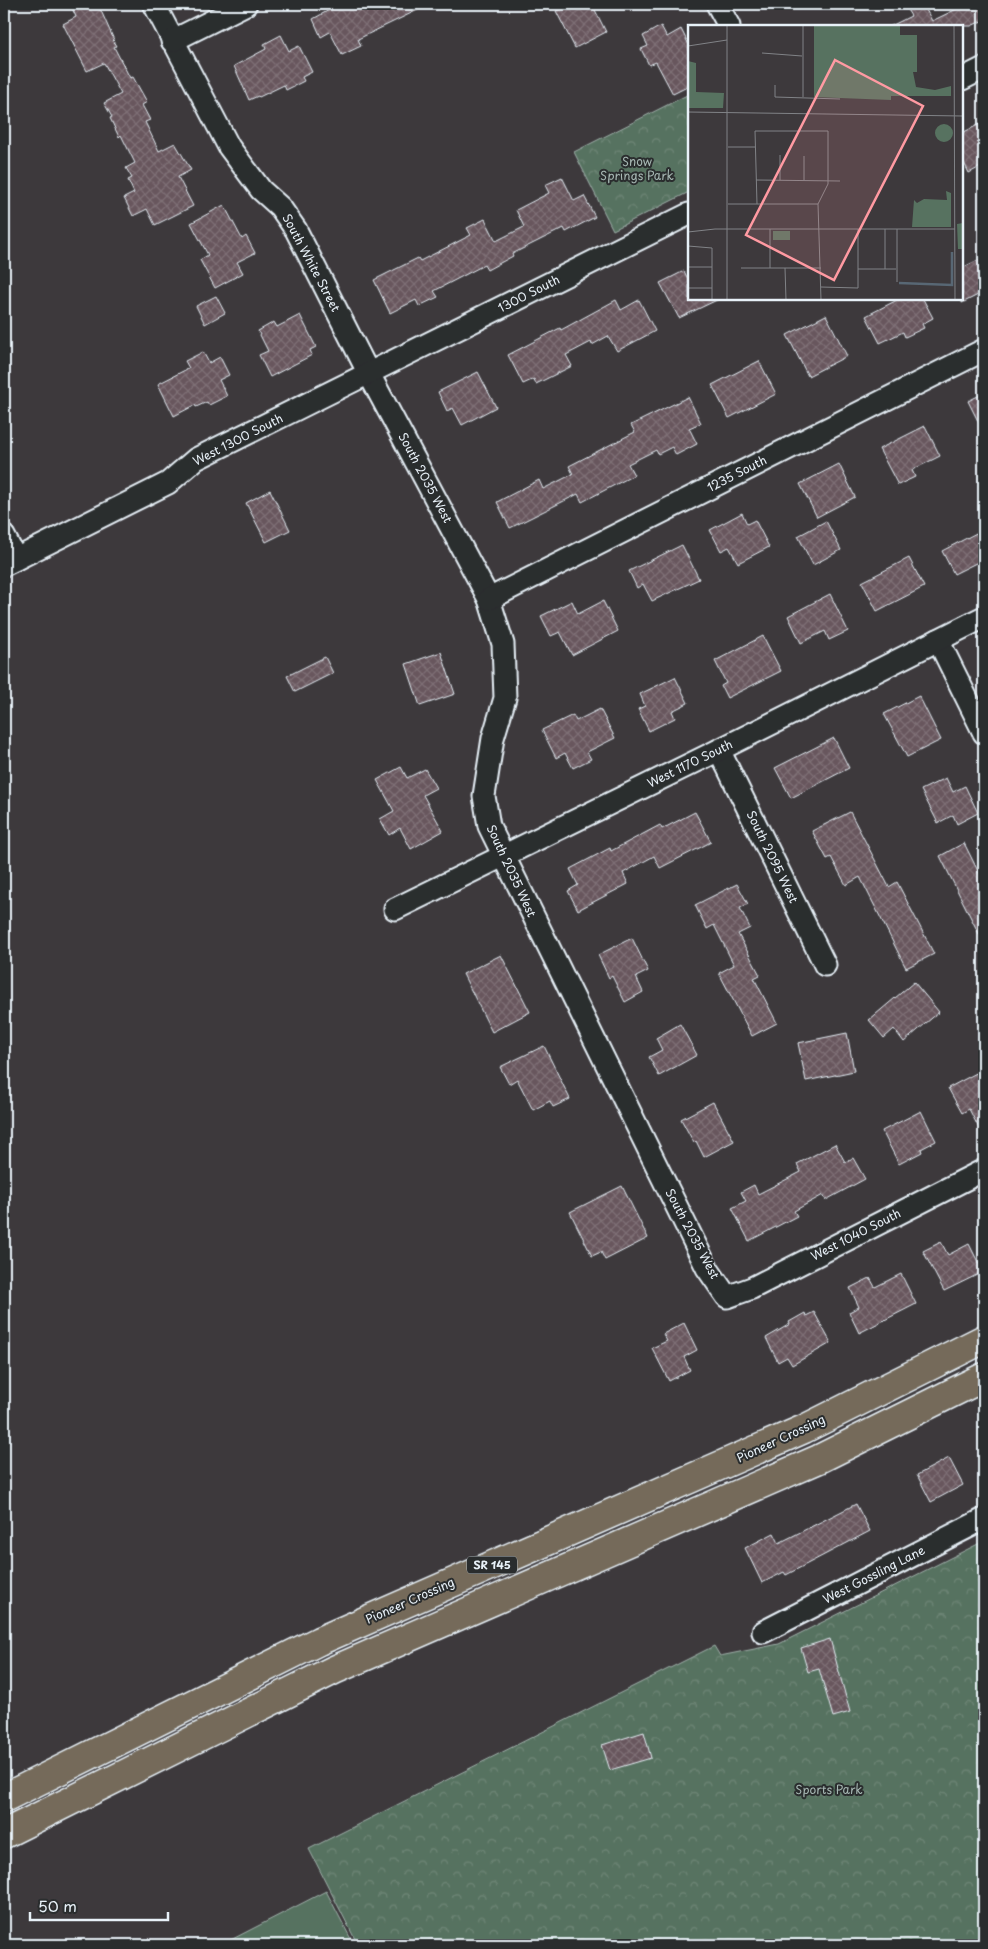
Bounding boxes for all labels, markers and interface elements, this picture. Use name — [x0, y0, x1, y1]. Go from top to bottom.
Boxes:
inset map — [688, 25, 963, 300]
park label: Snow Springs Park — [600, 152, 674, 184]
street label: South White Street — [278, 210, 345, 315]
street label: 1300 South — [494, 270, 563, 316]
street label: West 1300 South — [189, 409, 286, 470]
street label: South 2035 West — [394, 429, 457, 526]
street label: 1235 South — [704, 450, 769, 496]
street label: West 1170 South — [644, 735, 735, 792]
street label: South 2095 West — [743, 807, 803, 906]
street label: South 2035 West — [483, 821, 541, 920]
street label: South 2035 West — [661, 1185, 724, 1282]
street label: West 1040 South — [807, 1204, 904, 1265]
street label: Pioneer Crossing — [733, 1410, 828, 1466]
street label: West Gossling Lane — [819, 1540, 928, 1608]
road number: SR 145 — [467, 1556, 517, 1574]
street label: Pioneer Crossing — [362, 1572, 457, 1628]
park label: Sports Park — [795, 1780, 863, 1798]
scale bar — [30, 1889, 168, 1921]
text: 50 m — [38, 1894, 77, 1917]

